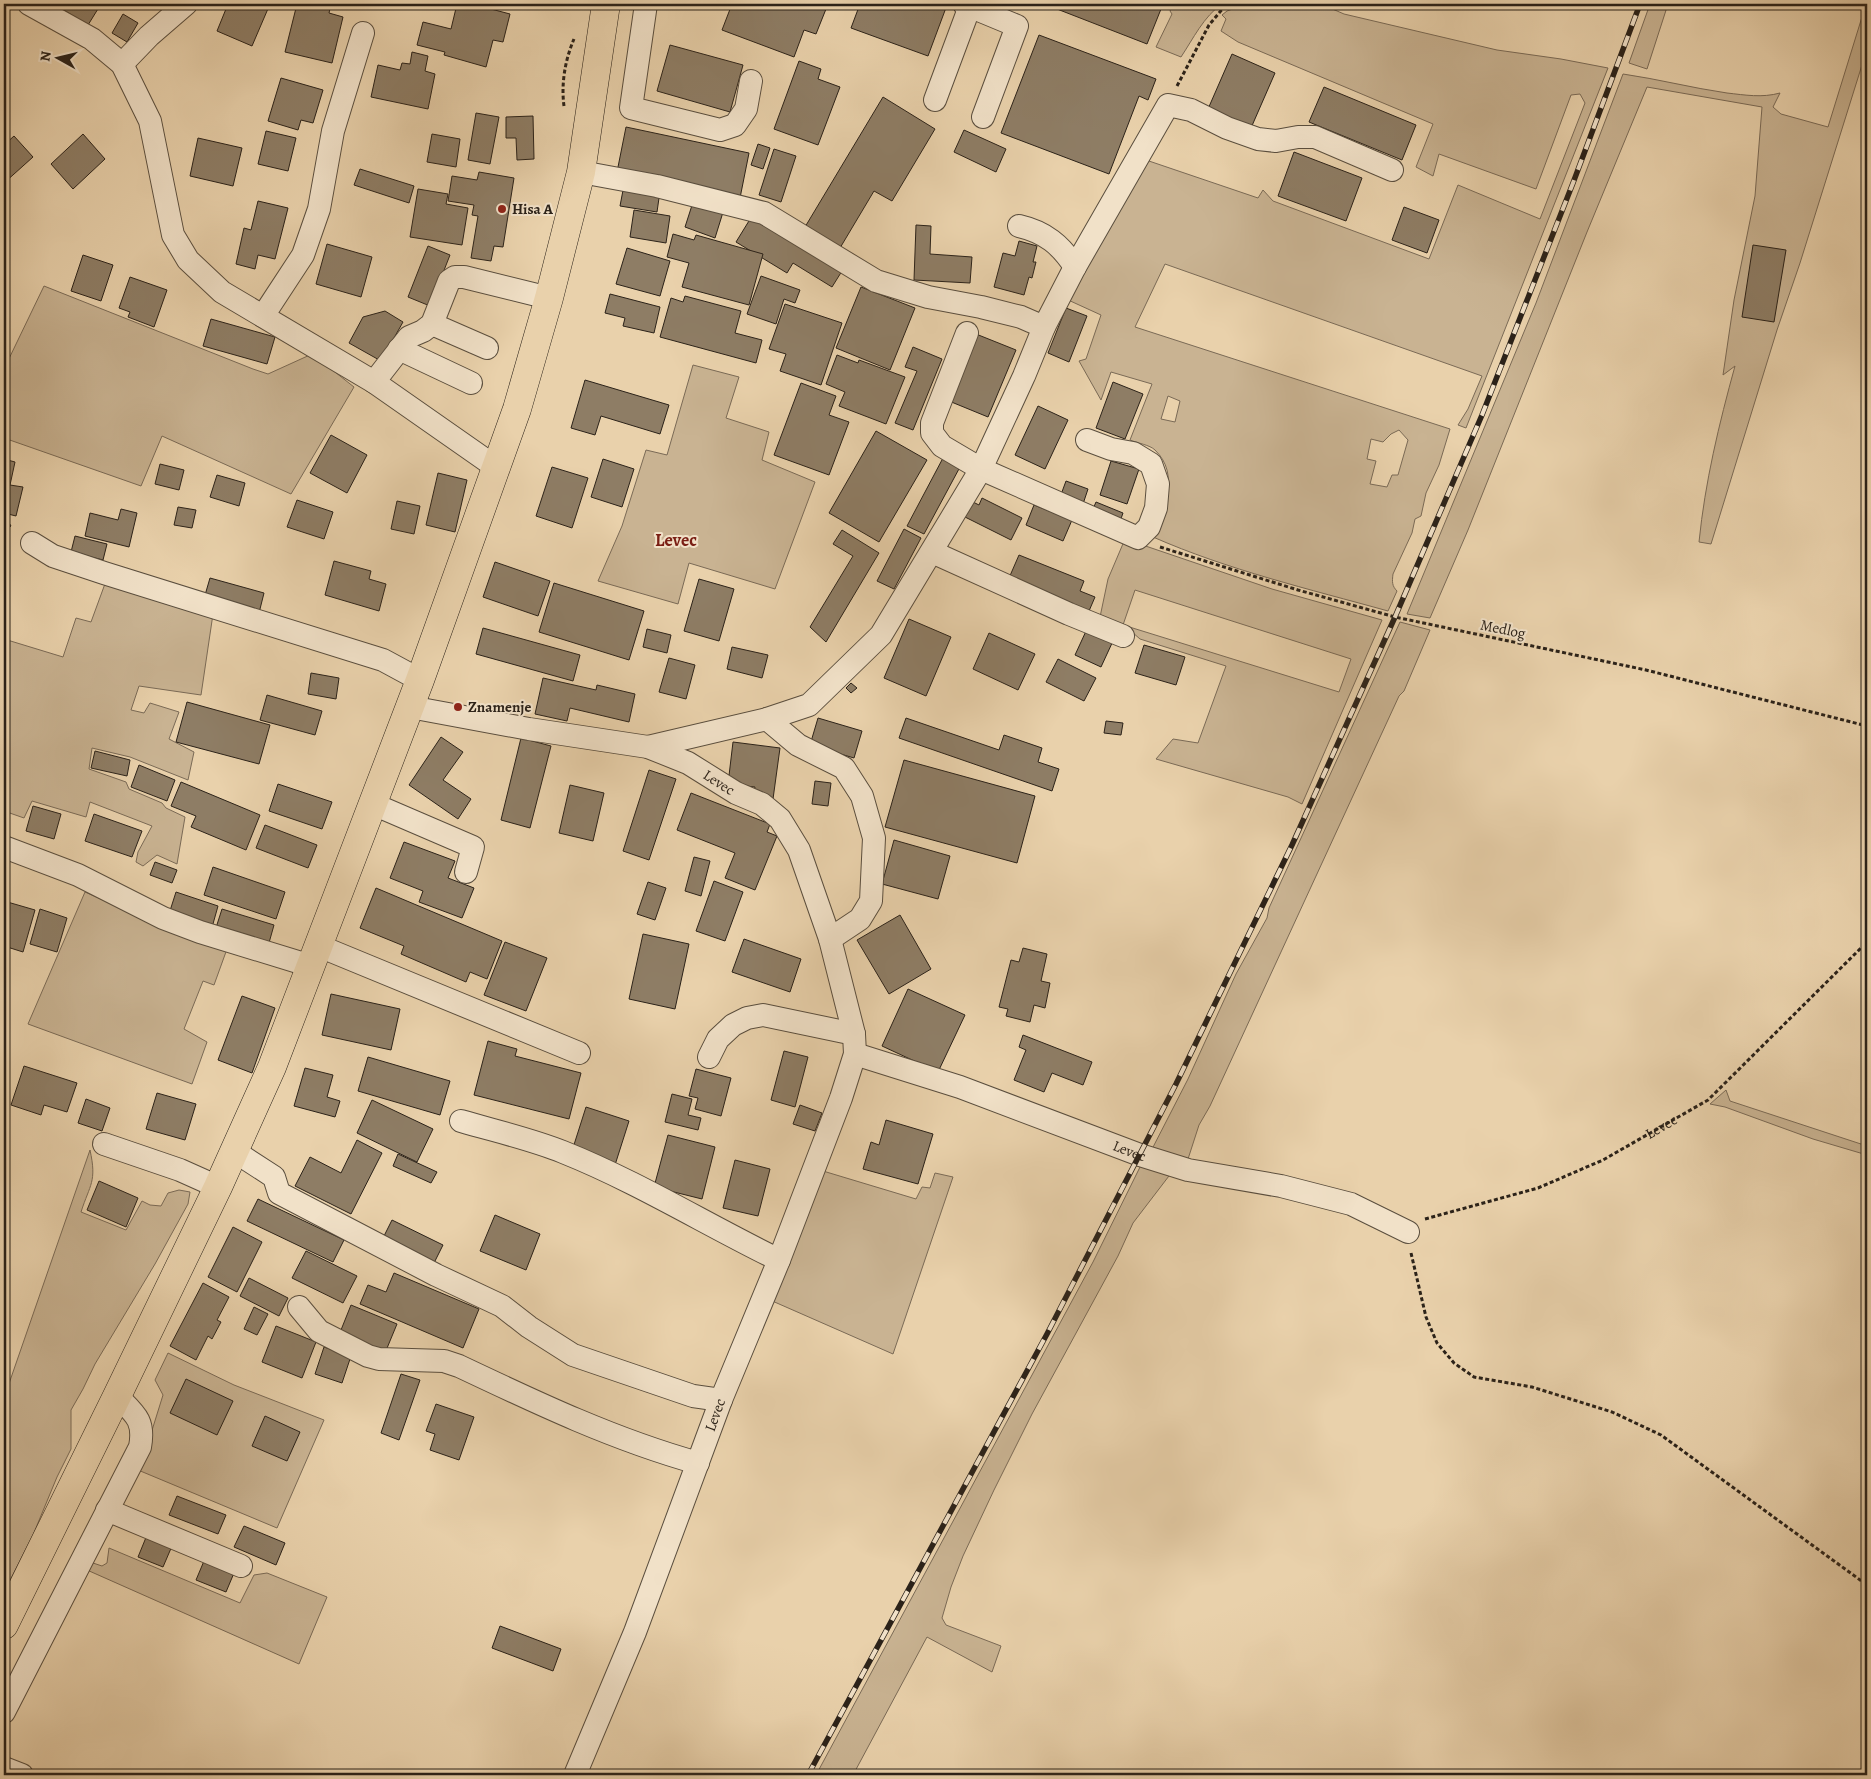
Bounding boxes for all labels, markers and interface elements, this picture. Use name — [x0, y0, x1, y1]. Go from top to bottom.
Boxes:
north arrow — [32, 32, 82, 82]
text: N — [36, 50, 56, 63]
place label: Hisa A — [512, 199, 553, 219]
marker: Hisa A — [496, 203, 508, 215]
district label: Levec — [655, 528, 697, 552]
street label: Medlog — [1479, 614, 1528, 644]
place label: Znamenje — [468, 697, 531, 717]
marker: Znamenje — [452, 701, 464, 713]
street label: Levec — [699, 765, 739, 800]
street label: Levec — [1642, 1110, 1681, 1144]
street label: Levec — [1110, 1136, 1148, 1166]
street label: Levec — [700, 1396, 730, 1434]

